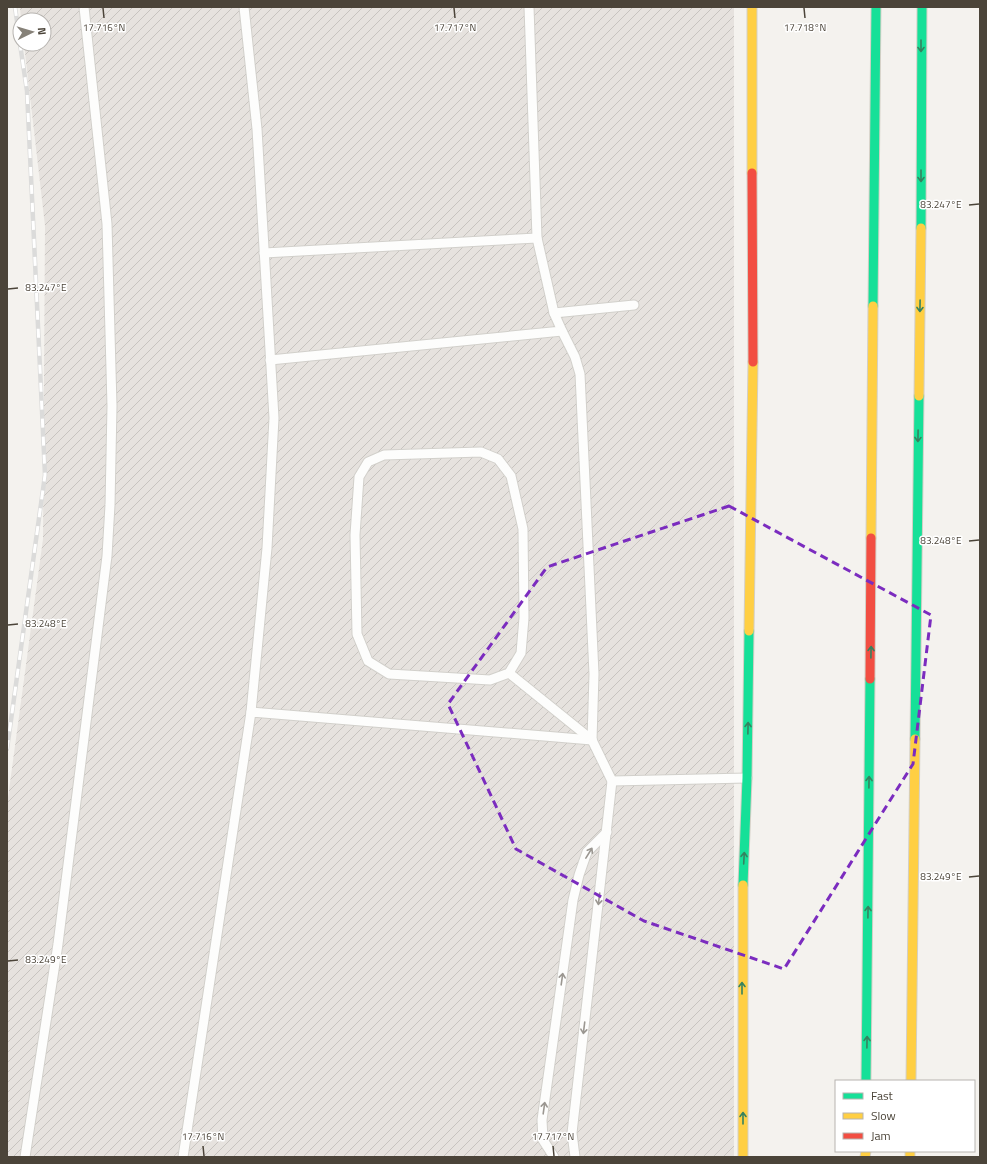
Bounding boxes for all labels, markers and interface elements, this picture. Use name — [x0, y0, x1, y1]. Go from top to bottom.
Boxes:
north arrow — [12, 12, 52, 52]
text: 17.716°N — [83, 20, 125, 35]
text: 17.717°N — [434, 20, 476, 35]
text: 17.718°N — [784, 20, 826, 35]
text: N — [34, 27, 50, 36]
one-way arrow — [918, 39, 925, 52]
one-way arrow — [917, 169, 925, 182]
text: 83.247°E — [920, 197, 962, 212]
text: 83.247°E — [25, 280, 67, 295]
one-way arrow — [916, 299, 924, 312]
one-way arrow — [914, 429, 922, 442]
text: 83.248°E — [920, 533, 962, 548]
text: 83.248°E — [25, 616, 67, 631]
one-way arrow — [867, 646, 875, 659]
one-way arrow — [744, 722, 752, 735]
one-way arrow — [865, 776, 873, 789]
one-way arrow — [585, 847, 593, 859]
one-way arrow — [740, 852, 748, 865]
text: 83.249°E — [920, 869, 962, 884]
one-way arrow — [595, 892, 603, 905]
one-way arrow — [864, 906, 872, 919]
text: 83.249°E — [25, 952, 67, 967]
one-way arrow — [558, 973, 566, 986]
one-way arrow — [738, 982, 746, 995]
one-way arrow — [580, 1021, 588, 1034]
one-way arrow — [863, 1036, 871, 1049]
legend — [835, 1080, 975, 1152]
text: Fast — [871, 1086, 894, 1105]
one-way arrow — [540, 1102, 548, 1115]
text: Slow — [871, 1106, 896, 1125]
one-way arrow — [739, 1112, 747, 1125]
text: Jam — [871, 1126, 891, 1145]
text: 17.716°N — [182, 1129, 224, 1144]
text: 17.717°N — [532, 1129, 574, 1144]

